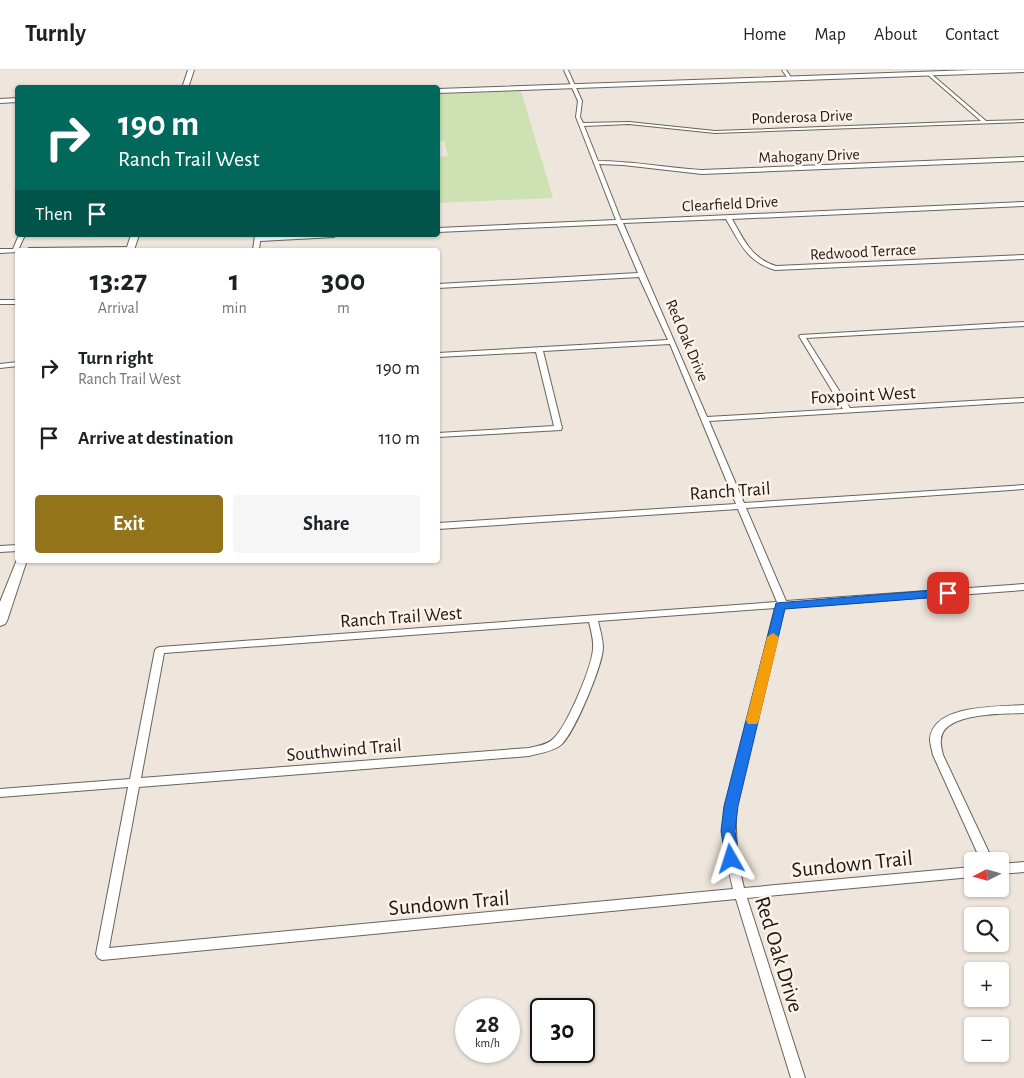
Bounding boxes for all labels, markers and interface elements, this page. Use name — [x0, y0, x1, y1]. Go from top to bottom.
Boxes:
text: Turnly — [25, 22, 86, 46]
text: Home — [743, 26, 786, 44]
text: Map — [814, 26, 846, 44]
text: About — [874, 26, 917, 44]
text: Contact — [945, 26, 999, 44]
icon: right — [35, 105, 100, 170]
text: 190 m — [118, 107, 199, 142]
street label: Ponderosa Drive — [751, 107, 853, 127]
street label: Mahogany Drive — [758, 146, 860, 167]
text: Ranch Trail West — [118, 148, 259, 170]
street label: Clearfield Drive — [681, 193, 779, 215]
icon: arrive — [83, 200, 111, 228]
text: Then — [35, 205, 73, 224]
street label: Redwood Terrace — [810, 241, 917, 263]
text: 13:27 — [90, 266, 147, 296]
text: 1 — [229, 266, 240, 296]
text: 300 — [321, 266, 365, 296]
street label: Red Oak Drive — [663, 297, 712, 384]
text: Arrival — [98, 300, 139, 316]
text: min — [222, 300, 247, 316]
text: m — [337, 300, 350, 316]
text: Turn right — [78, 349, 153, 368]
icon: right — [35, 354, 63, 382]
text: 190 m — [376, 359, 420, 378]
text: Ranch Trail West — [78, 371, 181, 387]
street label: Foxpoint West — [810, 383, 916, 408]
icon: arrive — [35, 424, 63, 452]
text: Arrive at destination — [78, 429, 234, 448]
text: 110 m — [379, 429, 420, 448]
street label: Ranch Trail — [689, 479, 771, 504]
button: Exit — [35, 495, 223, 553]
button: Share — [233, 495, 420, 553]
pin — [927, 572, 969, 614]
icon: arrive — [934, 579, 962, 607]
street label: Ranch Trail West — [340, 604, 463, 631]
street label: Southwind Trail — [286, 736, 402, 765]
position arrow — [704, 832, 756, 884]
street label: Sundown Trail — [790, 847, 914, 881]
north arrow — [964, 852, 1009, 898]
map controls — [964, 852, 1009, 1062]
street label: Sundown Trail — [388, 887, 511, 919]
street label: Red Oak Drive — [751, 894, 807, 1015]
button: search — [964, 907, 1009, 952]
button: + — [964, 962, 1009, 1007]
speed limit sign: 30 — [530, 998, 595, 1063]
text: 28 — [475, 1012, 500, 1037]
button: − — [964, 1017, 1009, 1062]
text: km/h — [475, 1037, 500, 1049]

